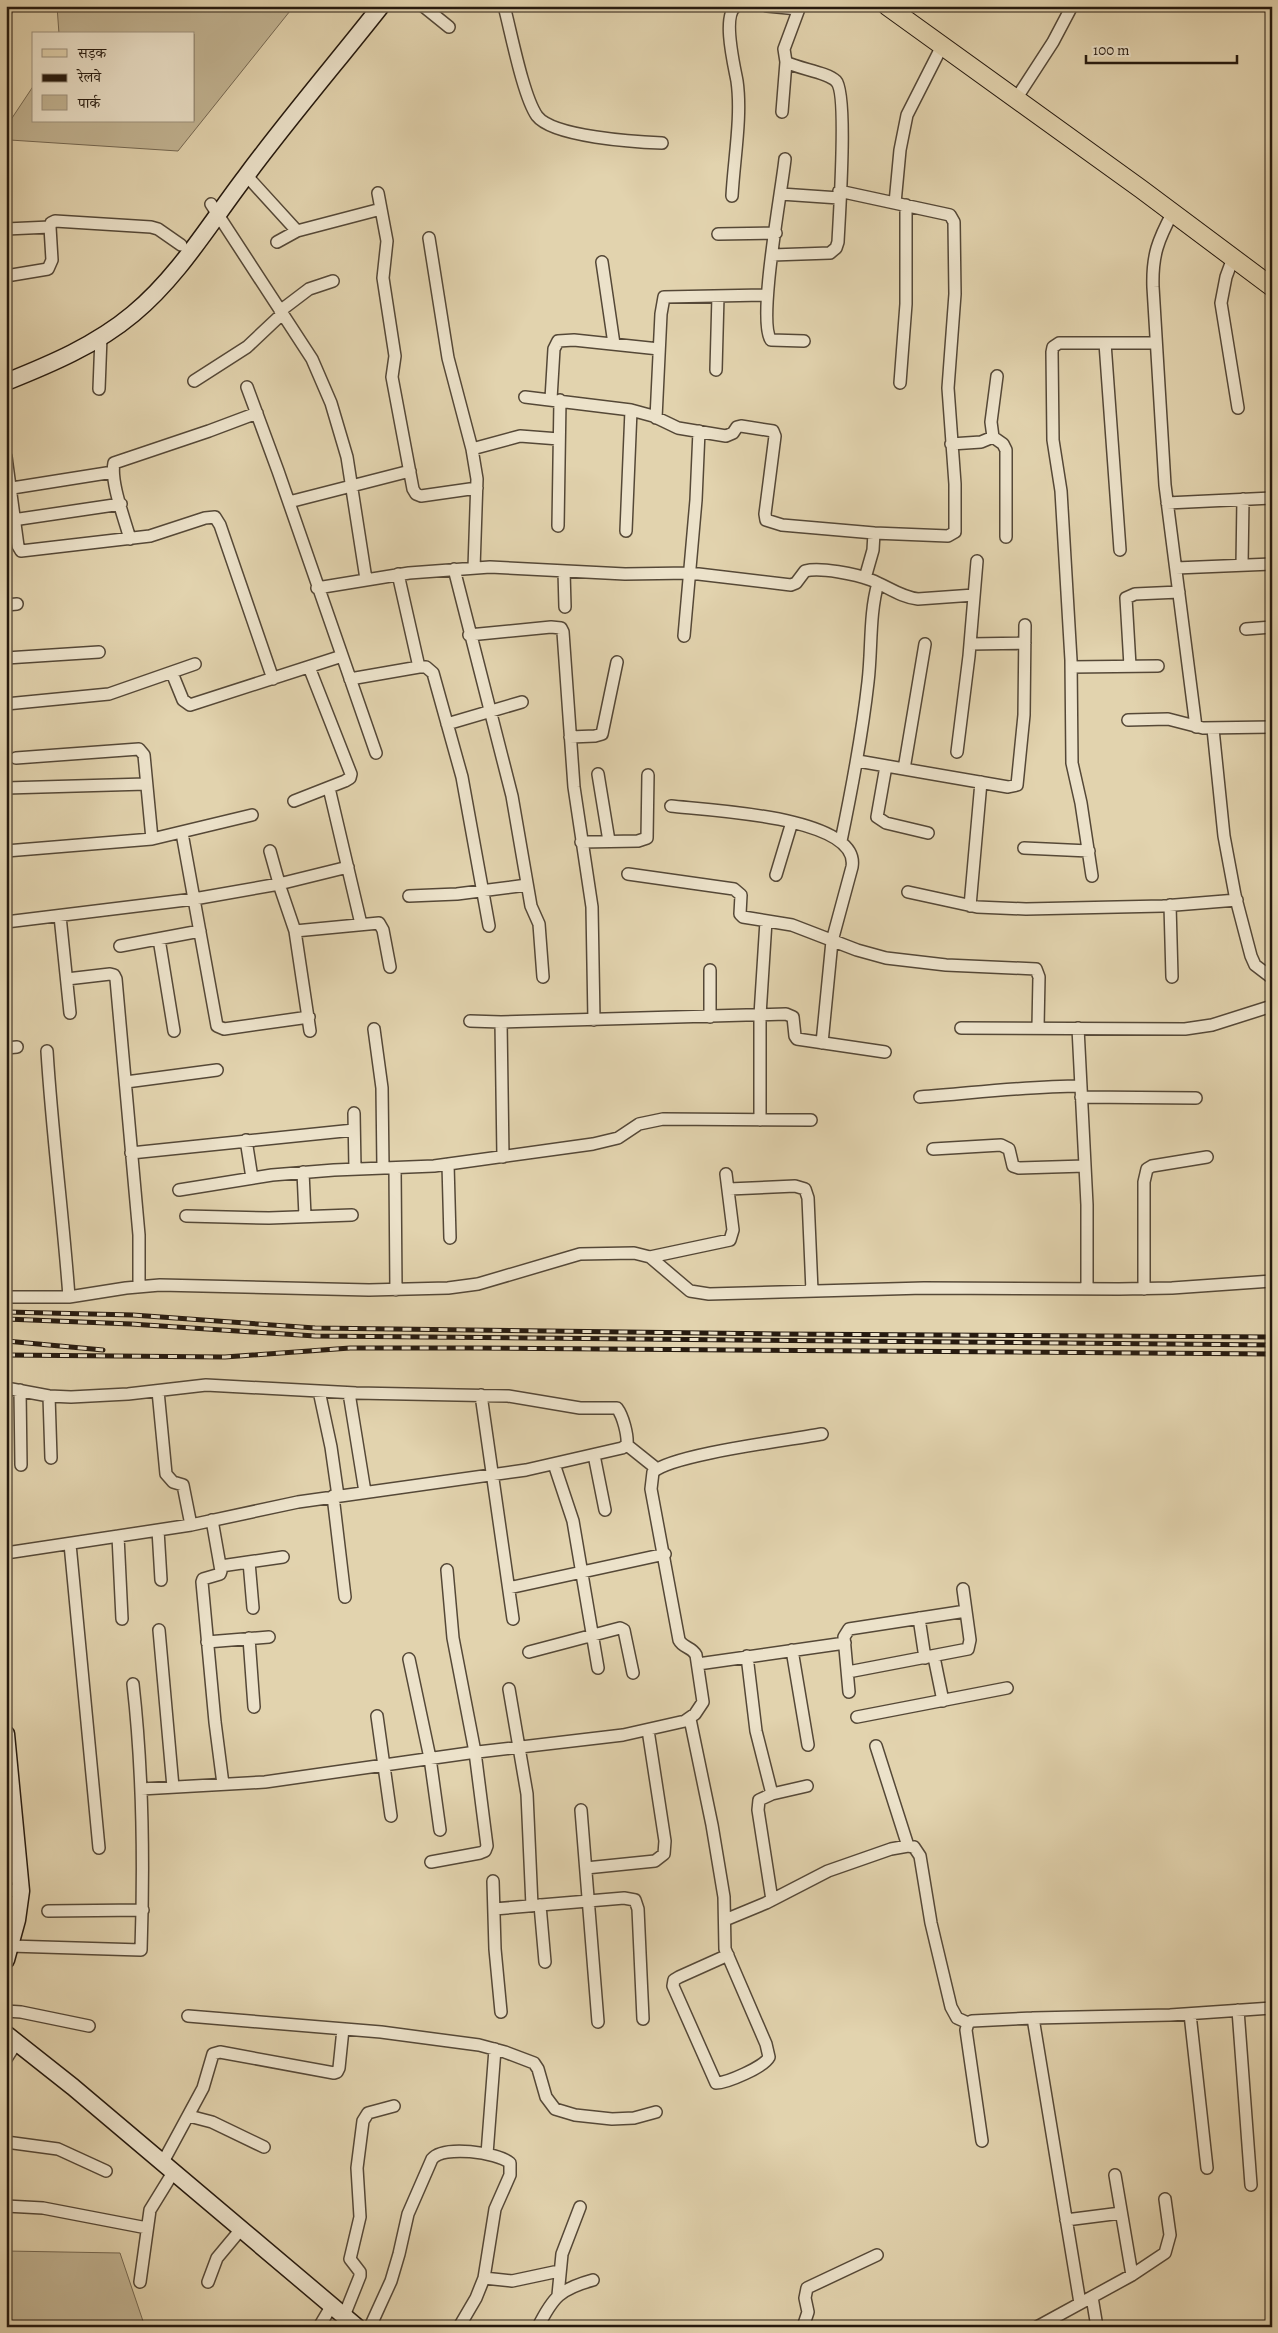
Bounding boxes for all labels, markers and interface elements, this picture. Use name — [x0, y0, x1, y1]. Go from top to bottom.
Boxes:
legend — [32, 32, 195, 122]
scale bar — [1086, 32, 1237, 64]
text: 100 m — [1093, 40, 1130, 60]
text: सड़क — [77, 43, 107, 63]
text: रेलवे — [76, 67, 102, 87]
text: पार्क — [77, 93, 101, 113]

